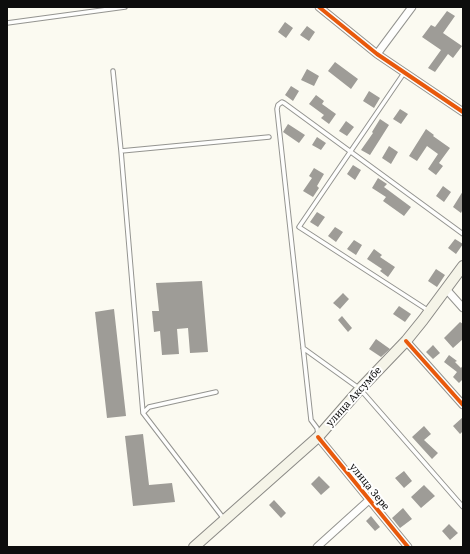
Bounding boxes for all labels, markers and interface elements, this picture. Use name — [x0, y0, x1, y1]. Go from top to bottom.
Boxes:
street label: улица Аксумбе — [324, 365, 384, 429]
street label: улица Зере — [347, 461, 391, 513]

